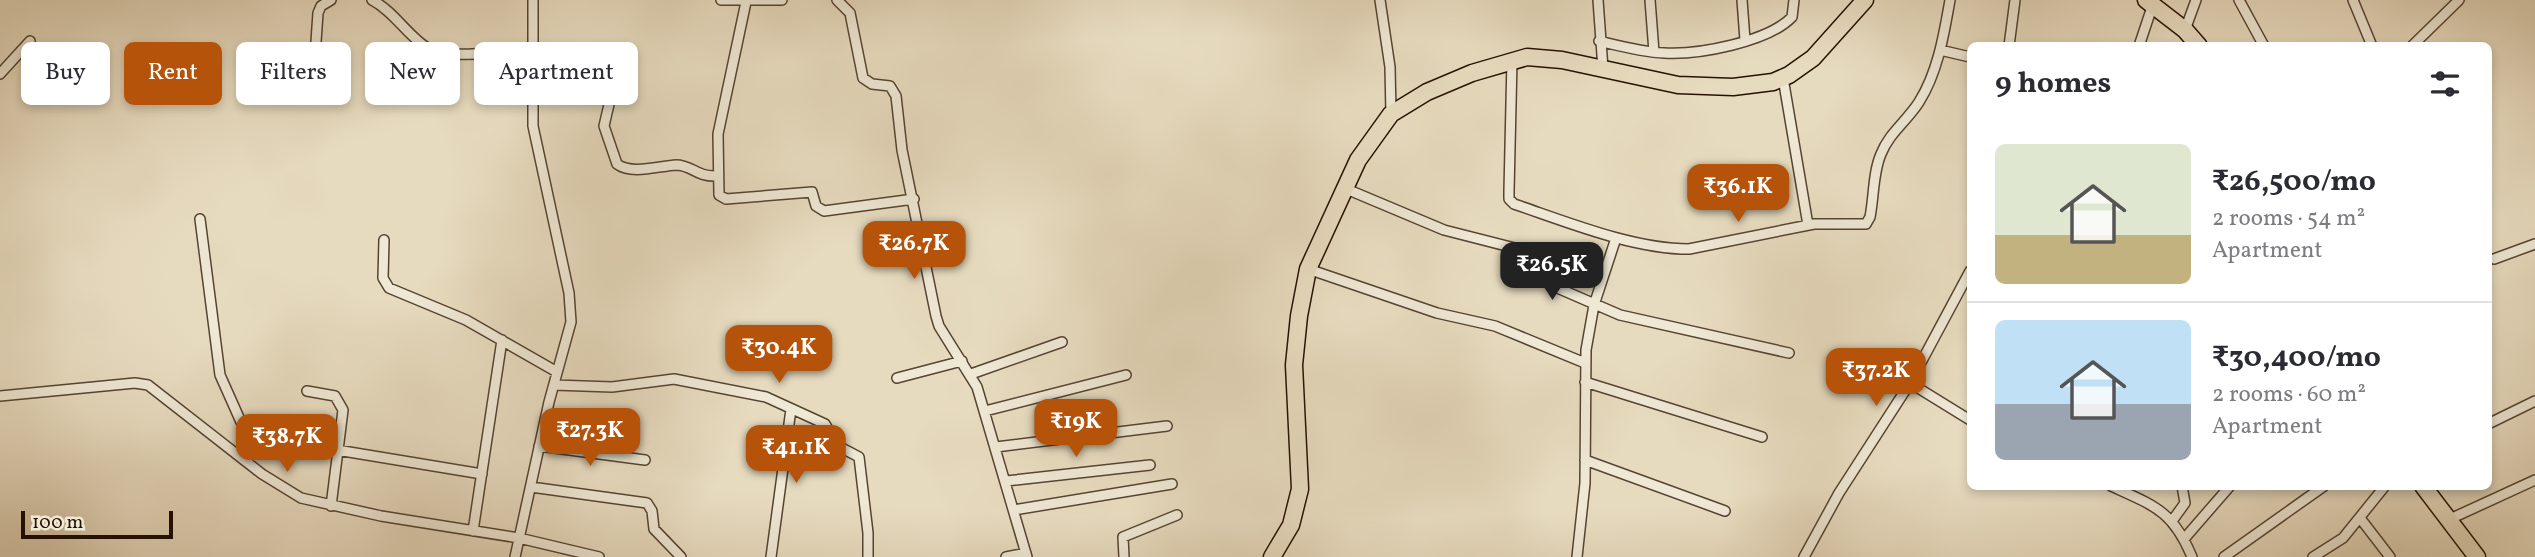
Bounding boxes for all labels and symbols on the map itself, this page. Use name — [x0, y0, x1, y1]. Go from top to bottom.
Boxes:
pin: ₹36.1K — [1681, 164, 1795, 224]
pin: ₹26.7K — [857, 222, 971, 281]
pin: ₹26.5K — [1495, 243, 1609, 302]
pin: ₹30.4K — [722, 326, 836, 385]
pin: ₹37.2K — [1819, 348, 1933, 408]
pin: ₹19K — [1035, 400, 1117, 459]
pin: ₹27.3K — [533, 408, 647, 468]
pin: ₹38.7K — [230, 414, 344, 474]
pin: ₹41.1K — [739, 426, 853, 485]
scale bar — [21, 508, 173, 540]

